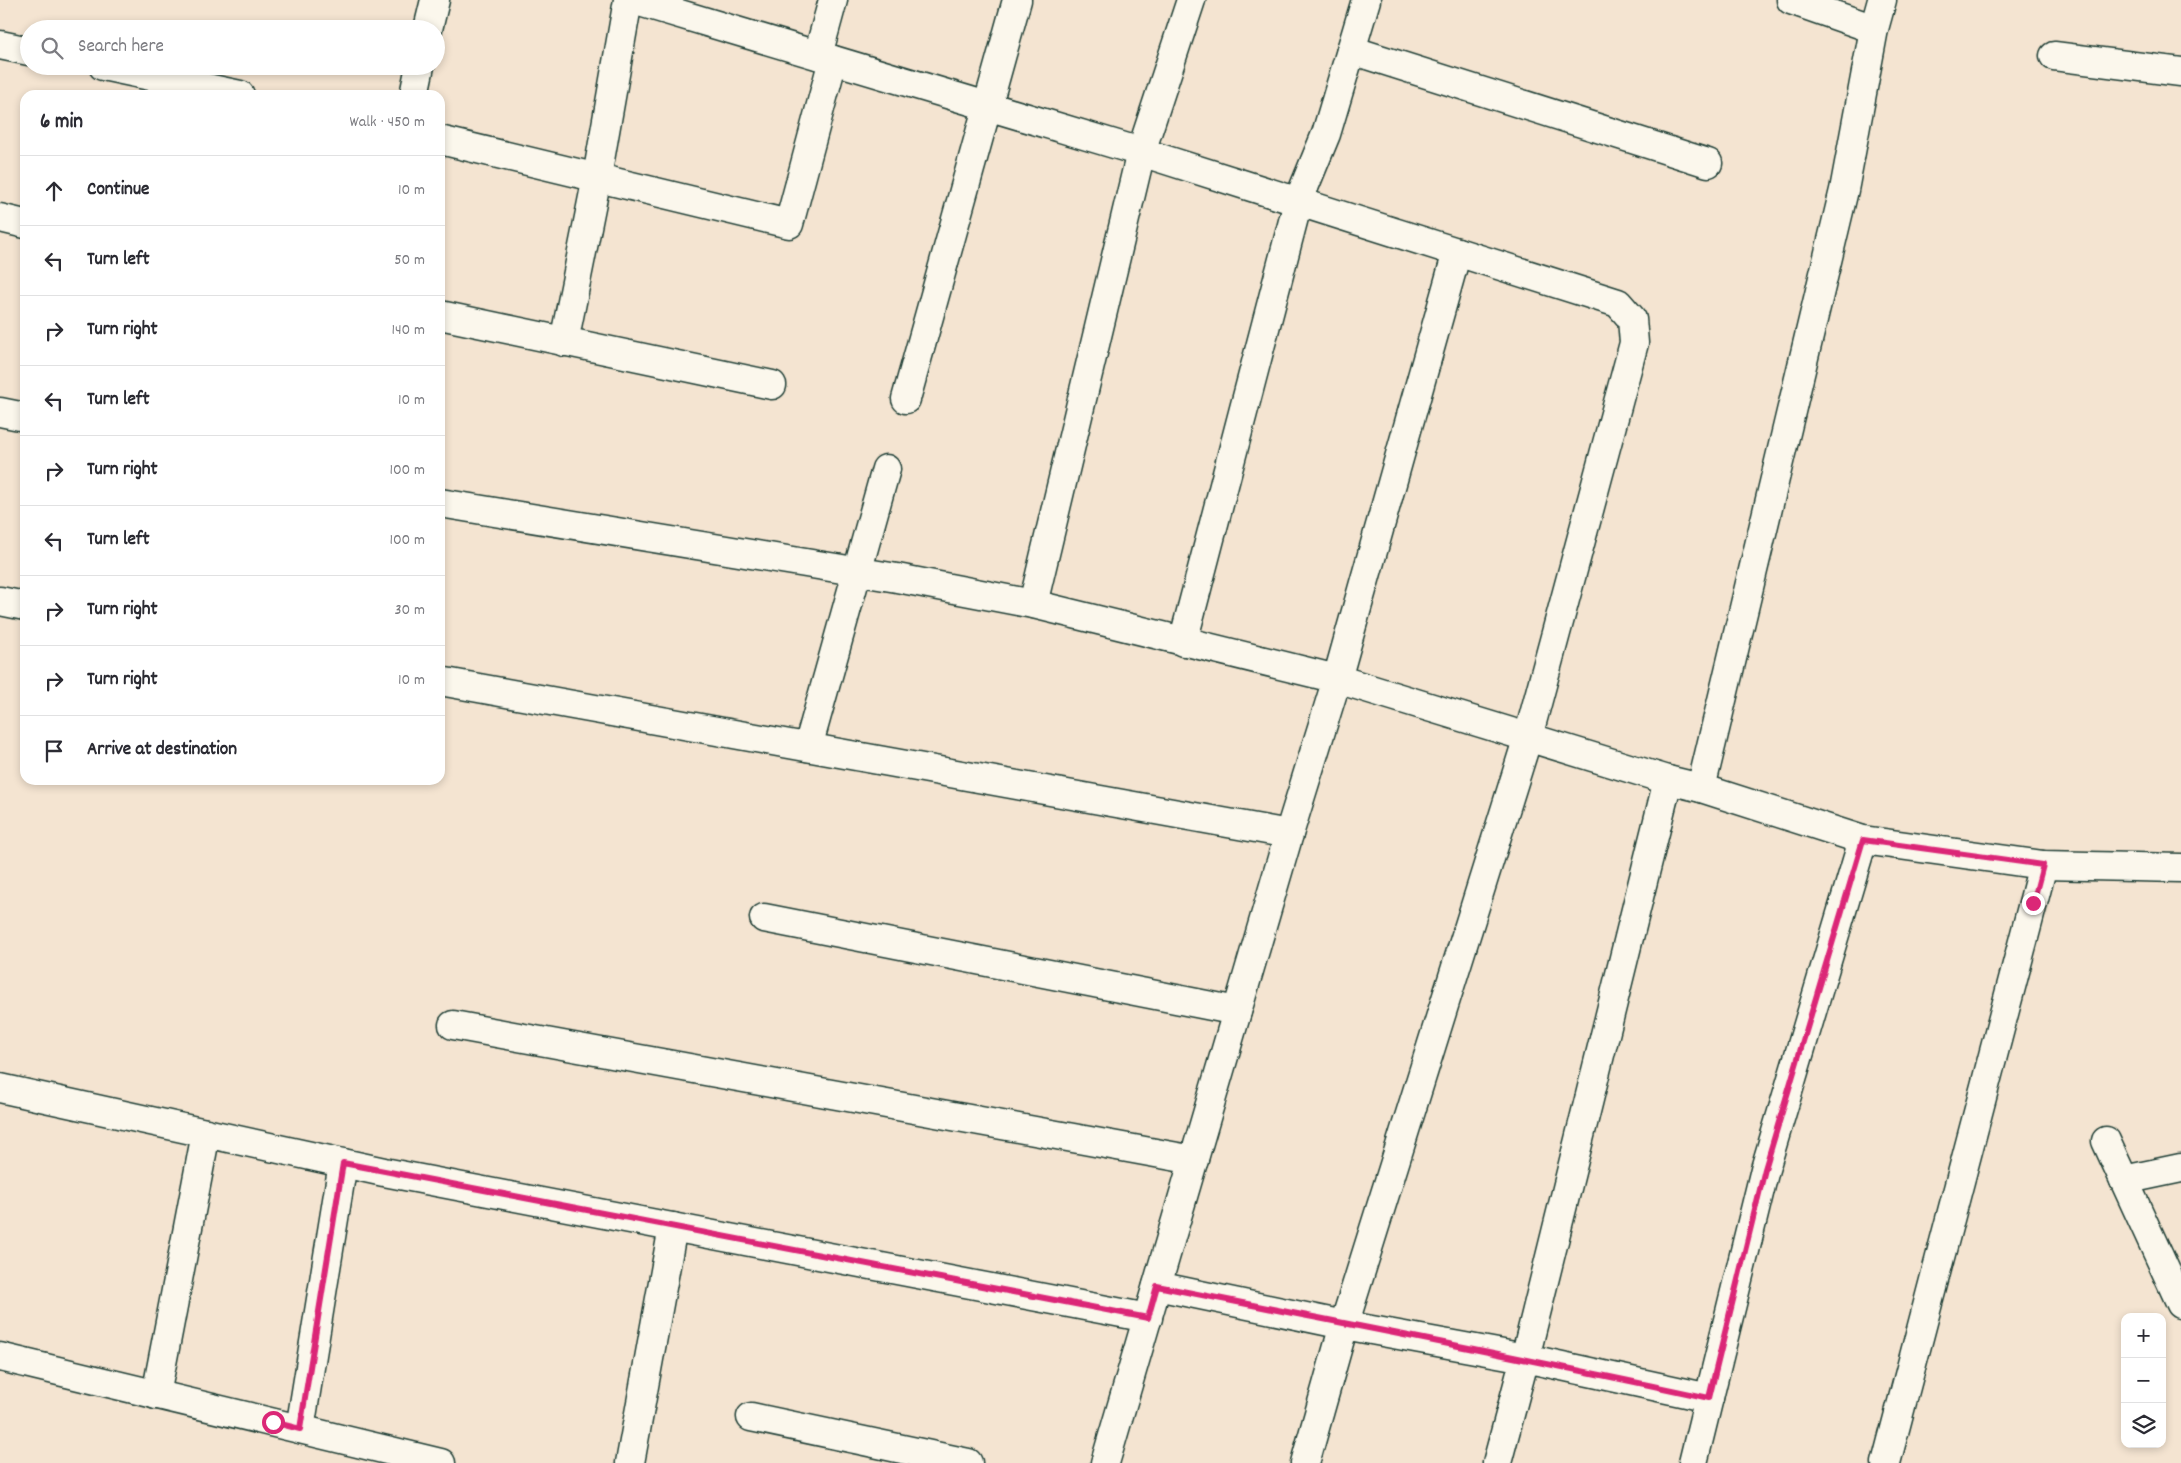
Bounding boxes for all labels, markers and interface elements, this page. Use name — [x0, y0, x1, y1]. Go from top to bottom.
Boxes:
search box — [20, 20, 445, 75]
icon: search — [38, 34, 66, 62]
text: Search here — [78, 34, 164, 61]
text: 6 min — [40, 108, 83, 138]
text: Walk · 450 m — [350, 111, 425, 134]
icon: ahead — [40, 177, 68, 205]
text: Continue — [87, 177, 149, 204]
text: 10 m — [398, 179, 425, 202]
icon: left — [40, 247, 68, 275]
text: Turn left — [87, 247, 150, 274]
text: 50 m — [394, 249, 425, 272]
icon: right — [40, 317, 68, 345]
text: Turn right — [87, 317, 158, 344]
text: 140 m — [391, 319, 425, 342]
icon: left — [40, 387, 68, 415]
text: Turn left — [87, 387, 150, 414]
text: 10 m — [398, 389, 425, 412]
icon: right — [40, 457, 68, 485]
text: Turn right — [87, 457, 158, 484]
text: 100 m — [389, 459, 425, 482]
icon: left — [40, 527, 68, 555]
text: Turn left — [87, 527, 150, 554]
text: 100 m — [389, 529, 425, 552]
icon: right — [40, 597, 68, 625]
text: Turn right — [87, 597, 158, 624]
text: 30 m — [395, 599, 425, 622]
icon: right — [40, 667, 68, 695]
text: Turn right — [87, 667, 158, 694]
text: 10 m — [398, 669, 425, 692]
icon: arrive — [40, 737, 68, 765]
text: Arrive at destination — [87, 737, 237, 764]
route end — [2022, 892, 2045, 915]
map controls — [2121, 1313, 2166, 1448]
button: + — [2121, 1313, 2166, 1358]
button: − — [2121, 1358, 2166, 1403]
button: layers — [2121, 1403, 2166, 1448]
route start — [262, 1411, 285, 1434]

